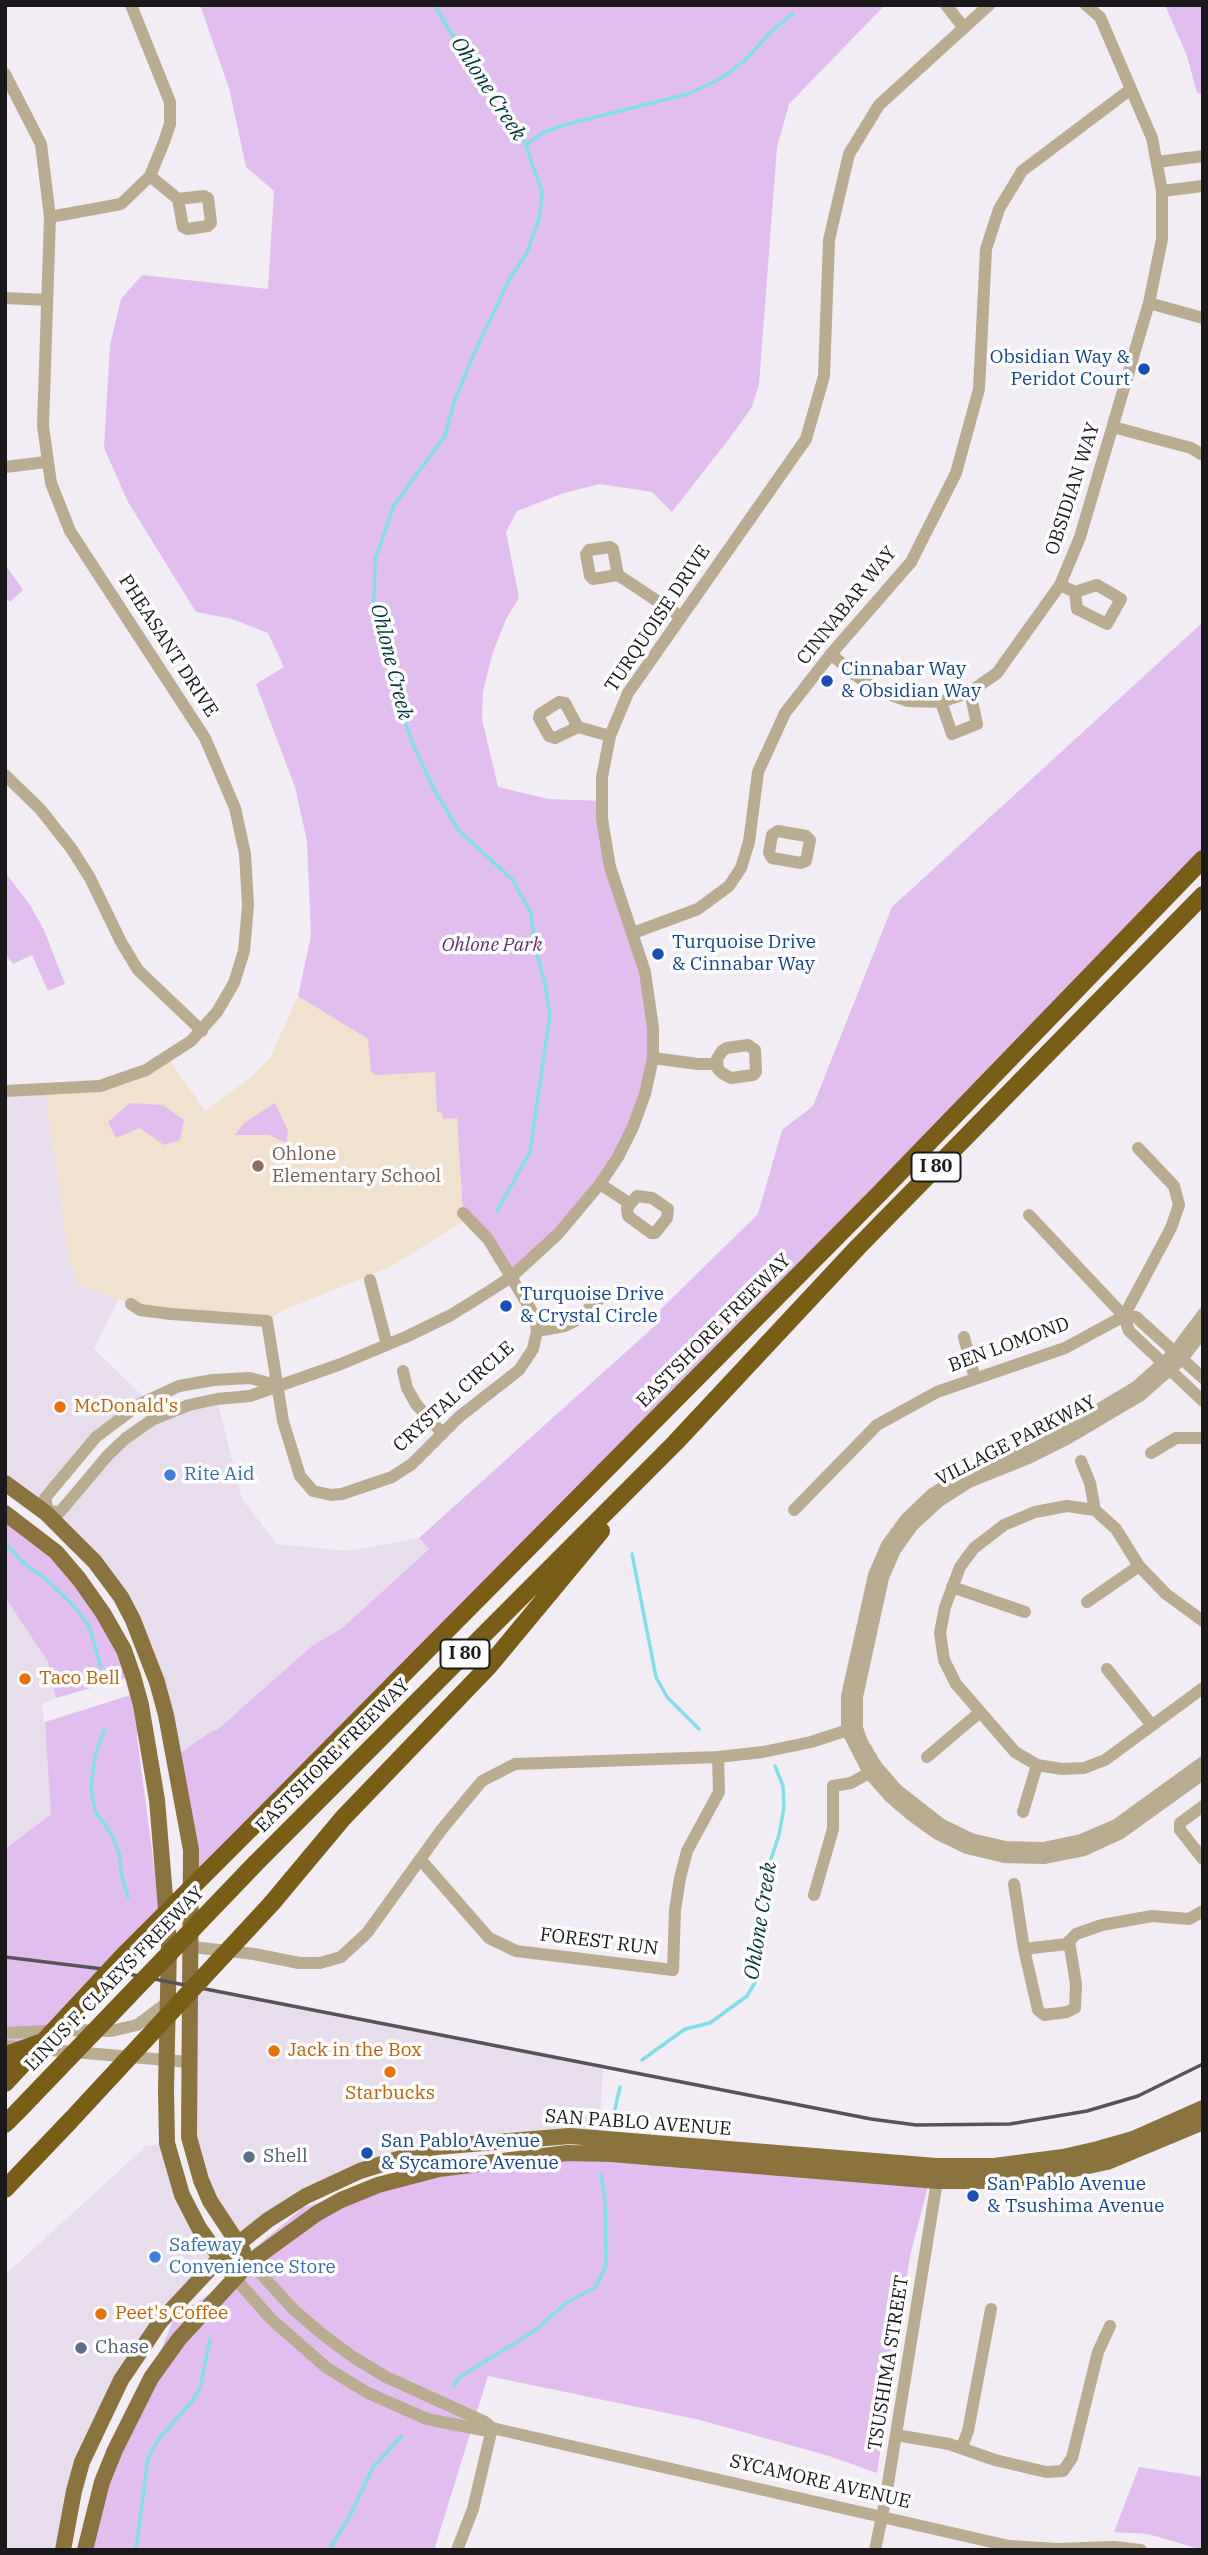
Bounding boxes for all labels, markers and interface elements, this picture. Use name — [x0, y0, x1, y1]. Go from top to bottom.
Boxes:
water label: Ohlone Creek — [445, 32, 531, 146]
place label: Obsidian Way & Peridot Court — [990, 347, 1130, 391]
marker: Obsidian Way & Peridot Court — [1136, 361, 1152, 377]
street label: OBSIDIAN WAY — [1041, 420, 1105, 558]
street label: TURQUOISE DRIVE — [600, 541, 716, 697]
street label: CINNABAR WAY — [792, 542, 902, 670]
street label: PHEASANT DRIVE — [113, 571, 223, 721]
water label: Ohlone Creek — [364, 601, 418, 723]
place label: Cinnabar Way & Obsidian Way — [841, 659, 981, 703]
marker: Cinnabar Way & Obsidian Way — [819, 673, 835, 689]
place label: Turquoise Drive & Cinnabar Way — [672, 932, 816, 976]
park label: Ohlone Park — [442, 935, 542, 957]
marker: Turquoise Drive & Cinnabar Way — [650, 946, 666, 962]
place label: Ohlone Elementary School — [272, 1144, 441, 1188]
road number: I 80 — [912, 1152, 960, 1182]
marker: Ohlone Elementary School — [250, 1158, 266, 1174]
street label: EASTSHORE FREEWAY — [632, 1249, 796, 1413]
place label: Turquoise Drive & Crystal Circle — [520, 1284, 664, 1328]
marker: Turquoise Drive & Crystal Circle — [498, 1298, 514, 1314]
street label: BEN LOMOND — [945, 1313, 1073, 1377]
street label: CRYSTAL CIRCLE — [389, 1337, 519, 1457]
street label: VILLAGE PARKWAY — [932, 1391, 1100, 1491]
place label: McDonald's — [74, 1396, 178, 1418]
marker: McDonald's — [52, 1399, 68, 1415]
place label: Rite Aid — [184, 1464, 255, 1486]
marker: Rite Aid — [162, 1467, 178, 1483]
road number: I 80 — [440, 1639, 490, 1668]
place label: Taco Bell — [39, 1668, 120, 1690]
marker: Taco Bell — [17, 1671, 33, 1687]
street label: EASTSHORE FREEWAY — [251, 1674, 415, 1838]
water label: Ohlone Creek — [739, 1860, 783, 1982]
street label: LINUS F. CLAEYS FREEWAY — [21, 1882, 209, 2076]
street label: FOREST RUN — [538, 1923, 660, 1961]
place label: Jack in the Box — [288, 2040, 422, 2062]
marker: Jack in the Box — [266, 2043, 282, 2059]
marker: Starbucks — [382, 2064, 398, 2080]
place label: Starbucks — [345, 2083, 435, 2105]
street label: SAN PABLO AVENUE — [544, 2105, 732, 2141]
place label: San Pablo Avenue & Sycamore Avenue — [381, 2131, 559, 2175]
marker: San Pablo Avenue & Sycamore Avenue — [359, 2145, 375, 2161]
place label: Shell — [263, 2146, 308, 2168]
marker: Shell — [241, 2149, 257, 2165]
place label: San Pablo Avenue & Tsushima Avenue — [987, 2174, 1165, 2218]
marker: San Pablo Avenue & Tsushima Avenue — [965, 2188, 981, 2204]
place label: Safeway Convenience Store — [169, 2235, 336, 2279]
marker: Safeway Convenience Store — [147, 2249, 163, 2265]
street label: TSUSHIMA STREET — [864, 2274, 914, 2452]
place label: Peet's Coffee — [115, 2303, 228, 2325]
marker: Peet's Coffee — [93, 2306, 109, 2322]
place label: Chase — [95, 2337, 149, 2359]
marker: Chase — [73, 2340, 89, 2356]
street label: SYCAMORE AVENUE — [727, 2450, 913, 2514]

